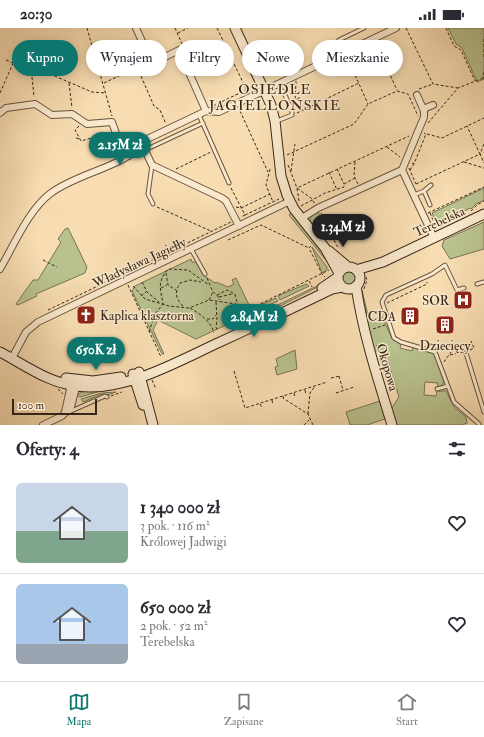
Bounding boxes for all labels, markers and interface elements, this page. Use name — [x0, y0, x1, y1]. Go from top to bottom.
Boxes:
text: 20:30 — [20, 5, 52, 24]
chip: Kupno — [12, 40, 78, 76]
chip: Wynajem — [86, 40, 167, 76]
chip: Filtry — [175, 40, 234, 76]
chip: Nowe — [242, 40, 304, 76]
chip: Mieszkanie — [312, 40, 403, 76]
district label: OSIEDLE JAGIELLOŃSKIE — [208, 81, 341, 114]
pin: 2.15M zł — [79, 132, 161, 166]
text: 2.15M zł — [98, 137, 142, 153]
street label: Terebelska — [411, 203, 468, 241]
pin: 1.34M zł — [302, 214, 384, 248]
text: 1.34M zł — [321, 219, 365, 235]
street label: Władysława Jagiełły — [89, 234, 189, 293]
hospital icon: SOR — [452, 289, 474, 311]
place label: SOR — [422, 293, 450, 309]
church icon: Kaplica klasztorna — [75, 304, 97, 326]
pin: 2.84M zł — [213, 304, 295, 338]
building icon: CDA — [399, 305, 421, 327]
place label: Kaplica klasztorna — [100, 308, 195, 325]
text: 2.84M zł — [230, 309, 278, 325]
place label: CDA — [368, 309, 397, 325]
building icon: Dziecięcy — [434, 314, 456, 336]
pin: 650K zł — [59, 337, 133, 371]
place label: Dziecięcy — [420, 338, 471, 355]
text: 650K zł — [76, 342, 116, 358]
street label: Okopowa — [372, 342, 402, 394]
scale bar — [12, 397, 97, 416]
text: 100 m — [18, 399, 44, 412]
icon: filters — [446, 438, 468, 460]
text: Oferty: 4 — [16, 439, 79, 460]
text: 1 340 000 zł — [140, 497, 220, 518]
icon: home — [48, 499, 96, 547]
icon: heart — [446, 512, 468, 534]
text: 3 pok. · 116 m² — [140, 518, 210, 534]
text: Królowej Jadwigi — [140, 534, 227, 550]
text: 650 000 zł — [140, 597, 211, 618]
icon: home — [48, 600, 96, 648]
icon: heart — [446, 613, 468, 635]
text: 2 pok. · 52 m² — [140, 618, 208, 634]
text: Terebelska — [140, 634, 195, 650]
tab: Mapa — [66, 691, 91, 728]
tab: Zapisane — [224, 691, 263, 728]
tab: Start — [396, 691, 418, 728]

